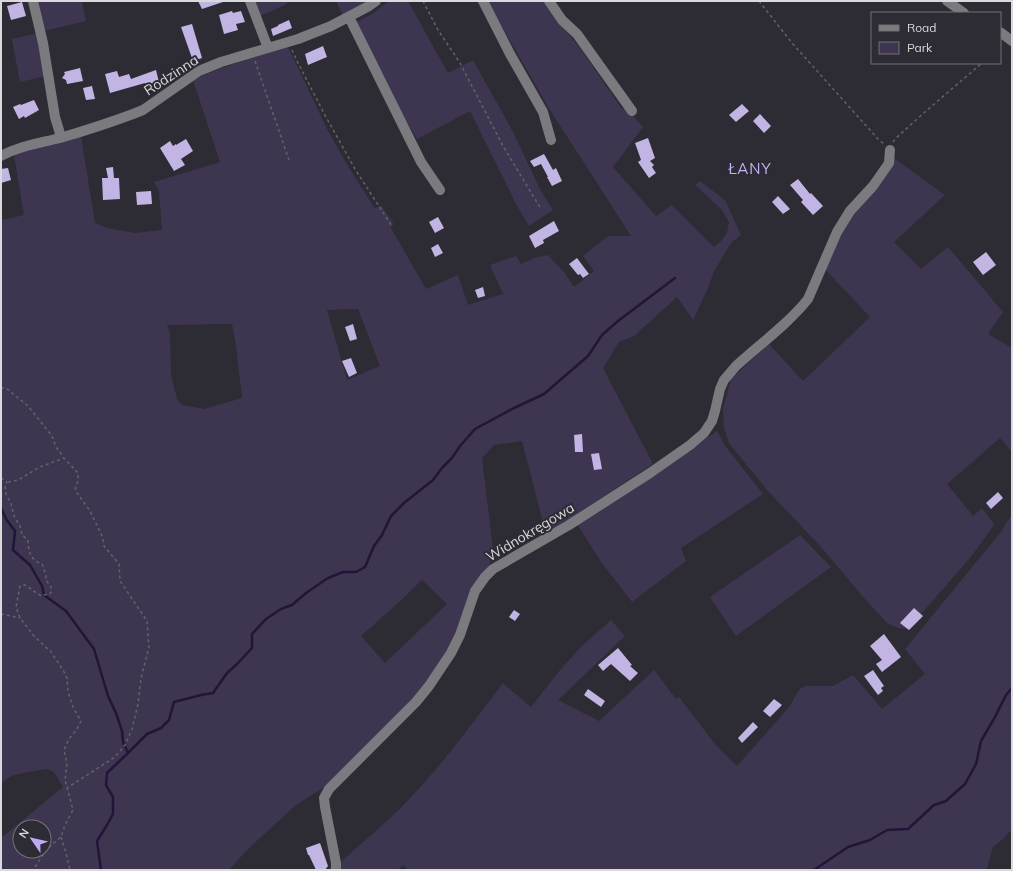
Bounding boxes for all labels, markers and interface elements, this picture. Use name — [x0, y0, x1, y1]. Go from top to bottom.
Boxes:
legend — [871, 12, 1001, 64]
text: Road — [907, 20, 936, 35]
text: Park — [907, 40, 933, 55]
street label: Rodzinna — [140, 51, 202, 99]
district label: ŁANY — [727, 159, 772, 178]
street label: Widnokręgowa — [482, 499, 578, 565]
north arrow — [12, 819, 52, 859]
text: N — [16, 826, 32, 841]

